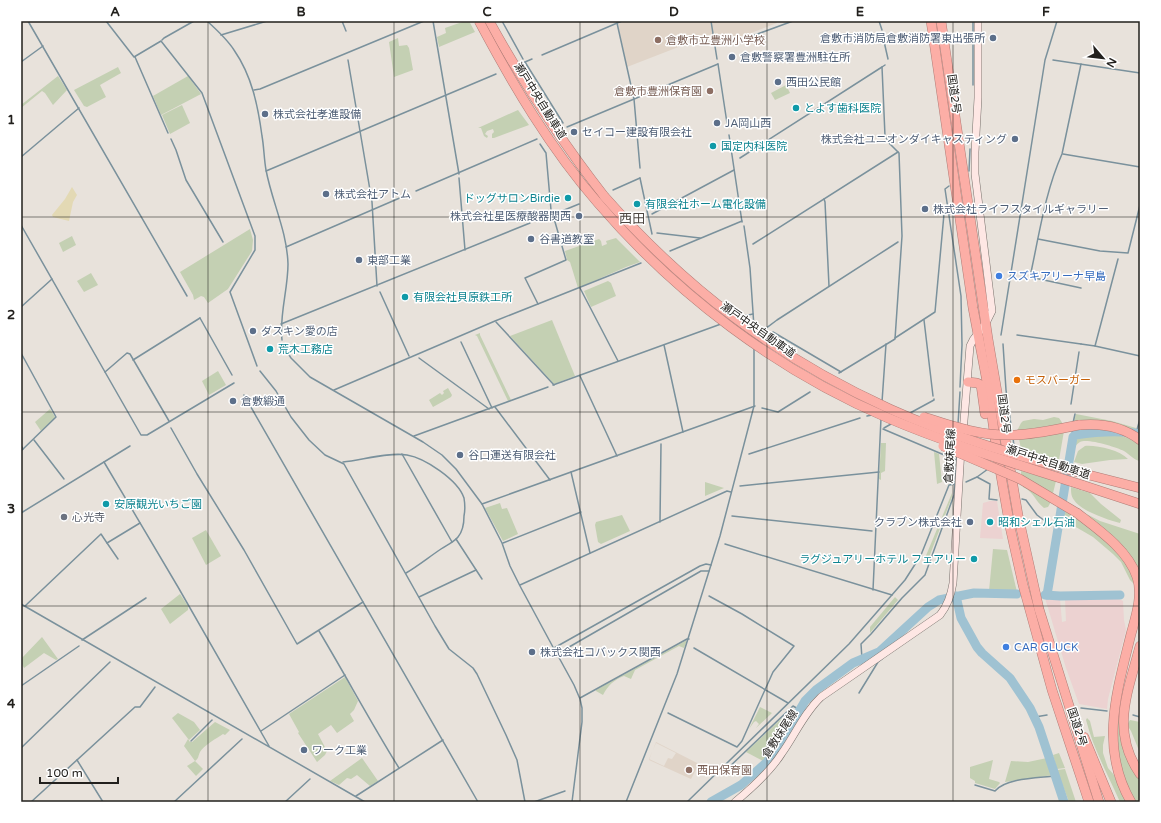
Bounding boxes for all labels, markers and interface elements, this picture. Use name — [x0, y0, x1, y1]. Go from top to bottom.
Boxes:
text: A — [110, 4, 120, 20]
text: B — [296, 4, 306, 20]
text: C — [482, 4, 492, 20]
text: D — [669, 4, 679, 20]
text: E — [856, 4, 864, 20]
text: F — [1042, 4, 1050, 20]
place label: 倉敷市消防局倉敷消防署東出張所 — [820, 32, 986, 45]
marker: 倉敷市消防局倉敷消防署東出張所 — [988, 33, 998, 43]
place label: 倉敷市立豊洲小学校 — [666, 34, 765, 47]
marker: 倉敷市立豊洲小学校 — [653, 35, 663, 45]
north arrow — [1083, 38, 1123, 78]
place label: 倉敷警察署豊洲駐在所 — [740, 51, 851, 64]
marker: 倉敷警察署豊洲駐在所 — [727, 52, 737, 62]
text: N — [1104, 56, 1119, 69]
street label: 瀬戸中央自動車道 — [511, 60, 569, 142]
street label: 国道2号 — [945, 73, 963, 115]
place label: 西田公民館 — [786, 76, 841, 89]
marker: 西田公民館 — [773, 77, 783, 87]
place label: 倉敷市豊洲保育園 — [614, 85, 702, 98]
marker: 倉敷市豊洲保育園 — [705, 86, 715, 96]
place label: とよす歯科医院 — [804, 102, 881, 115]
marker: とよす歯科医院 — [791, 103, 801, 113]
place label: 株式会社孝進設備 — [273, 108, 361, 121]
marker: 株式会社孝進設備 — [260, 109, 270, 119]
text: 1 — [7, 112, 15, 128]
place label: JA岡山西 — [725, 117, 771, 130]
marker: JA岡山西 — [712, 118, 722, 128]
place label: セイコー建設有限会社 — [582, 126, 692, 139]
marker: セイコー建設有限会社 — [569, 127, 579, 137]
place label: 株式会社ユニオンダイキャスティング — [821, 133, 1007, 146]
marker: 株式会社ユニオンダイキャスティング — [1010, 134, 1020, 144]
place label: 国定内科医院 — [721, 140, 787, 153]
marker: 国定内科医院 — [708, 141, 718, 151]
place label: 株式会社アトム — [334, 188, 411, 201]
marker: 株式会社アトム — [321, 189, 331, 199]
place label: ドッグサロンBirdie — [464, 192, 560, 205]
marker: ドッグサロンBirdie — [563, 193, 573, 203]
place label: 有限会社ホーム電化設備 — [645, 198, 766, 211]
marker: 有限会社ホーム電化設備 — [632, 199, 642, 209]
place label: 株式会社ライフスタイルギャラリー — [933, 203, 1109, 216]
marker: 株式会社ライフスタイルギャラリー — [920, 204, 930, 214]
place label: 株式会社星医療酸器関西 — [450, 210, 571, 223]
marker: 株式会社星医療酸器関西 — [574, 211, 584, 221]
district label: 西田 — [619, 211, 645, 227]
place label: 谷書道教室 — [539, 233, 594, 246]
marker: 谷書道教室 — [526, 234, 536, 244]
place label: 東部工業 — [367, 254, 411, 267]
marker: 東部工業 — [354, 255, 364, 265]
place label: スズキアリーナ早島 — [1007, 270, 1106, 283]
marker: スズキアリーナ早島 — [994, 271, 1004, 281]
place label: 有限会社貝原鉄工所 — [413, 291, 513, 304]
marker: 有限会社貝原鉄工所 — [400, 292, 410, 302]
street label: 瀬戸中央自動車道 — [718, 299, 798, 361]
text: 2 — [7, 307, 15, 323]
place label: ダスキン愛の店 — [261, 325, 338, 338]
marker: ダスキン愛の店 — [248, 326, 258, 336]
place label: 荒木工務店 — [278, 343, 333, 356]
marker: 荒木工務店 — [265, 344, 275, 354]
place label: モスバーガー — [1025, 374, 1091, 387]
marker: モスバーガー — [1012, 375, 1022, 385]
street label: 国道2号 — [995, 393, 1013, 435]
place label: 倉敷緞通 — [241, 395, 285, 408]
marker: 倉敷緞通 — [228, 396, 238, 406]
street label: 倉敷妹尾線 — [942, 428, 958, 484]
street label: 瀬戸中央自動車道 — [1004, 442, 1092, 482]
place label: 谷口運送有限会社 — [468, 449, 556, 462]
marker: 谷口運送有限会社 — [455, 450, 465, 460]
place label: 安原観光いちご園 — [114, 498, 202, 511]
marker: 安原観光いちご園 — [101, 499, 111, 509]
text: 3 — [7, 501, 15, 517]
place label: 心光寺 — [72, 511, 105, 524]
marker: 心光寺 — [59, 512, 69, 522]
place label: クラブン株式会社 — [874, 516, 962, 529]
place label: 昭和シェル石油 — [998, 516, 1075, 529]
marker: クラブン株式会社 — [965, 517, 975, 527]
marker: 昭和シェル石油 — [985, 517, 995, 527]
place label: ラグジュアリーホテル フェアリー — [799, 553, 966, 566]
marker: ラグジュアリーホテル フェアリー — [969, 554, 979, 564]
place label: CAR GLUCK — [1014, 641, 1079, 654]
marker: CAR GLUCK — [1001, 642, 1011, 652]
place label: 株式会社コバックス関西 — [540, 646, 661, 659]
marker: 株式会社コバックス関西 — [527, 647, 537, 657]
text: 4 — [7, 696, 16, 712]
street label: 国道2号 — [1065, 706, 1089, 748]
street label: 倉敷妹尾線 — [760, 707, 800, 761]
place label: ワーク工業 — [312, 744, 367, 757]
marker: ワーク工業 — [299, 745, 309, 755]
scale bar — [40, 759, 118, 785]
place label: 西田保育園 — [697, 764, 752, 777]
marker: 西田保育園 — [684, 765, 694, 775]
text: 100 m — [46, 766, 83, 780]

